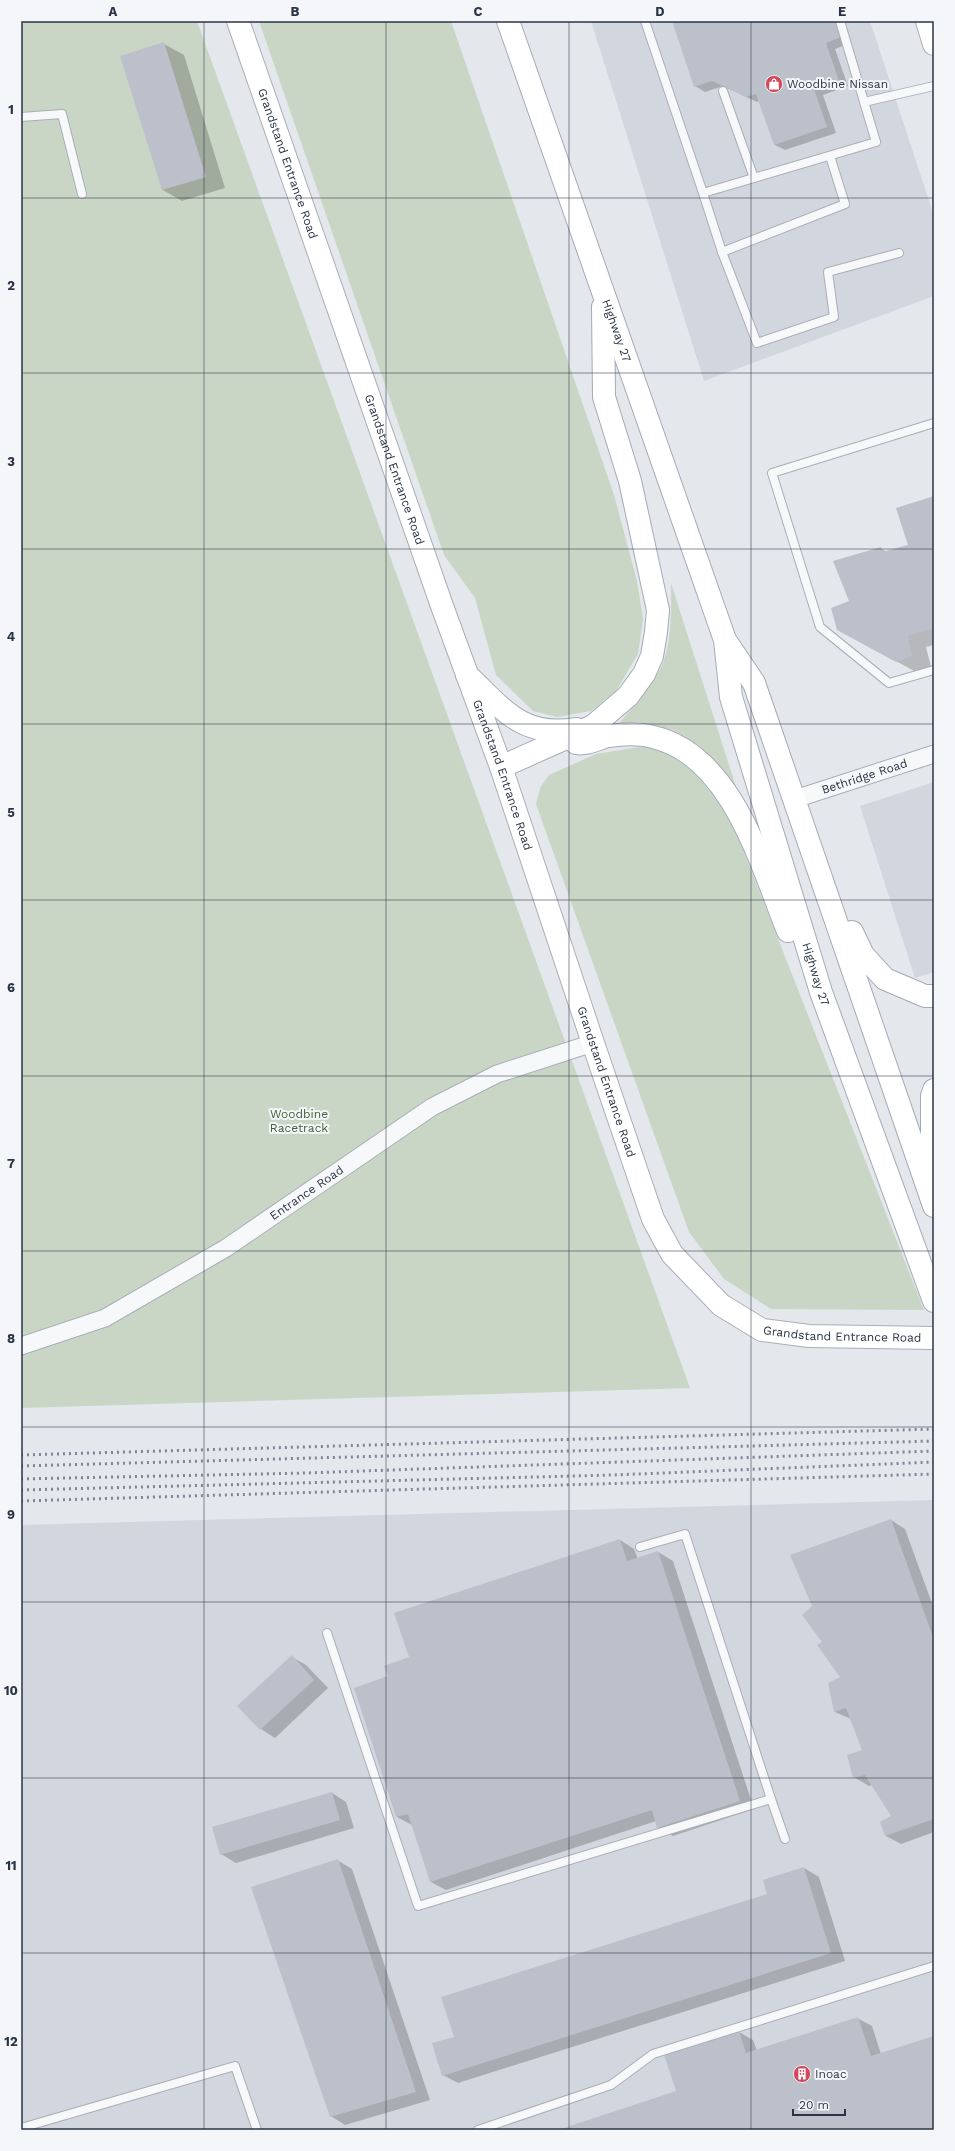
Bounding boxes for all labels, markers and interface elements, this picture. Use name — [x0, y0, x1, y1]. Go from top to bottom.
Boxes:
text: A — [109, 4, 118, 19]
text: B — [291, 4, 300, 19]
text: C — [474, 4, 483, 19]
text: D — [655, 4, 665, 19]
text: E — [838, 4, 846, 19]
shop icon: Woodbine Nissan — [764, 74, 784, 94]
place label: Woodbine Nissan — [787, 77, 888, 91]
street label: Grandstand Entrance Road — [255, 86, 320, 241]
text: 1 — [8, 102, 14, 117]
text: 2 — [7, 278, 15, 293]
street label: Highway 27 — [599, 297, 634, 364]
street label: Grandstand Entrance Road — [362, 392, 427, 547]
text: 3 — [7, 454, 15, 469]
text: 4 — [7, 629, 16, 644]
street label: Grandstand Entrance Road — [470, 698, 535, 852]
street label: Bethridge Road — [820, 756, 909, 797]
text: 5 — [7, 805, 15, 820]
street label: Highway 27 — [799, 941, 833, 1008]
text: 6 — [7, 980, 15, 995]
street label: Grandstand Entrance Road — [574, 1005, 638, 1159]
park label: Woodbine Racetrack — [270, 1107, 328, 1135]
text: 7 — [7, 1156, 15, 1171]
street label: Entrance Road — [267, 1163, 346, 1223]
street label: Grandstand Entrance Road — [762, 1323, 922, 1345]
text: 8 — [7, 1331, 15, 1346]
text: 9 — [7, 1507, 15, 1522]
text: 10 — [4, 1683, 18, 1698]
text: 11 — [5, 1858, 17, 1873]
text: 12 — [4, 2034, 18, 2049]
building icon: Inoac — [792, 2064, 812, 2084]
place label: Inoac — [815, 2067, 847, 2081]
scale bar — [793, 2091, 845, 2117]
text: 20 m — [799, 2098, 829, 2112]

